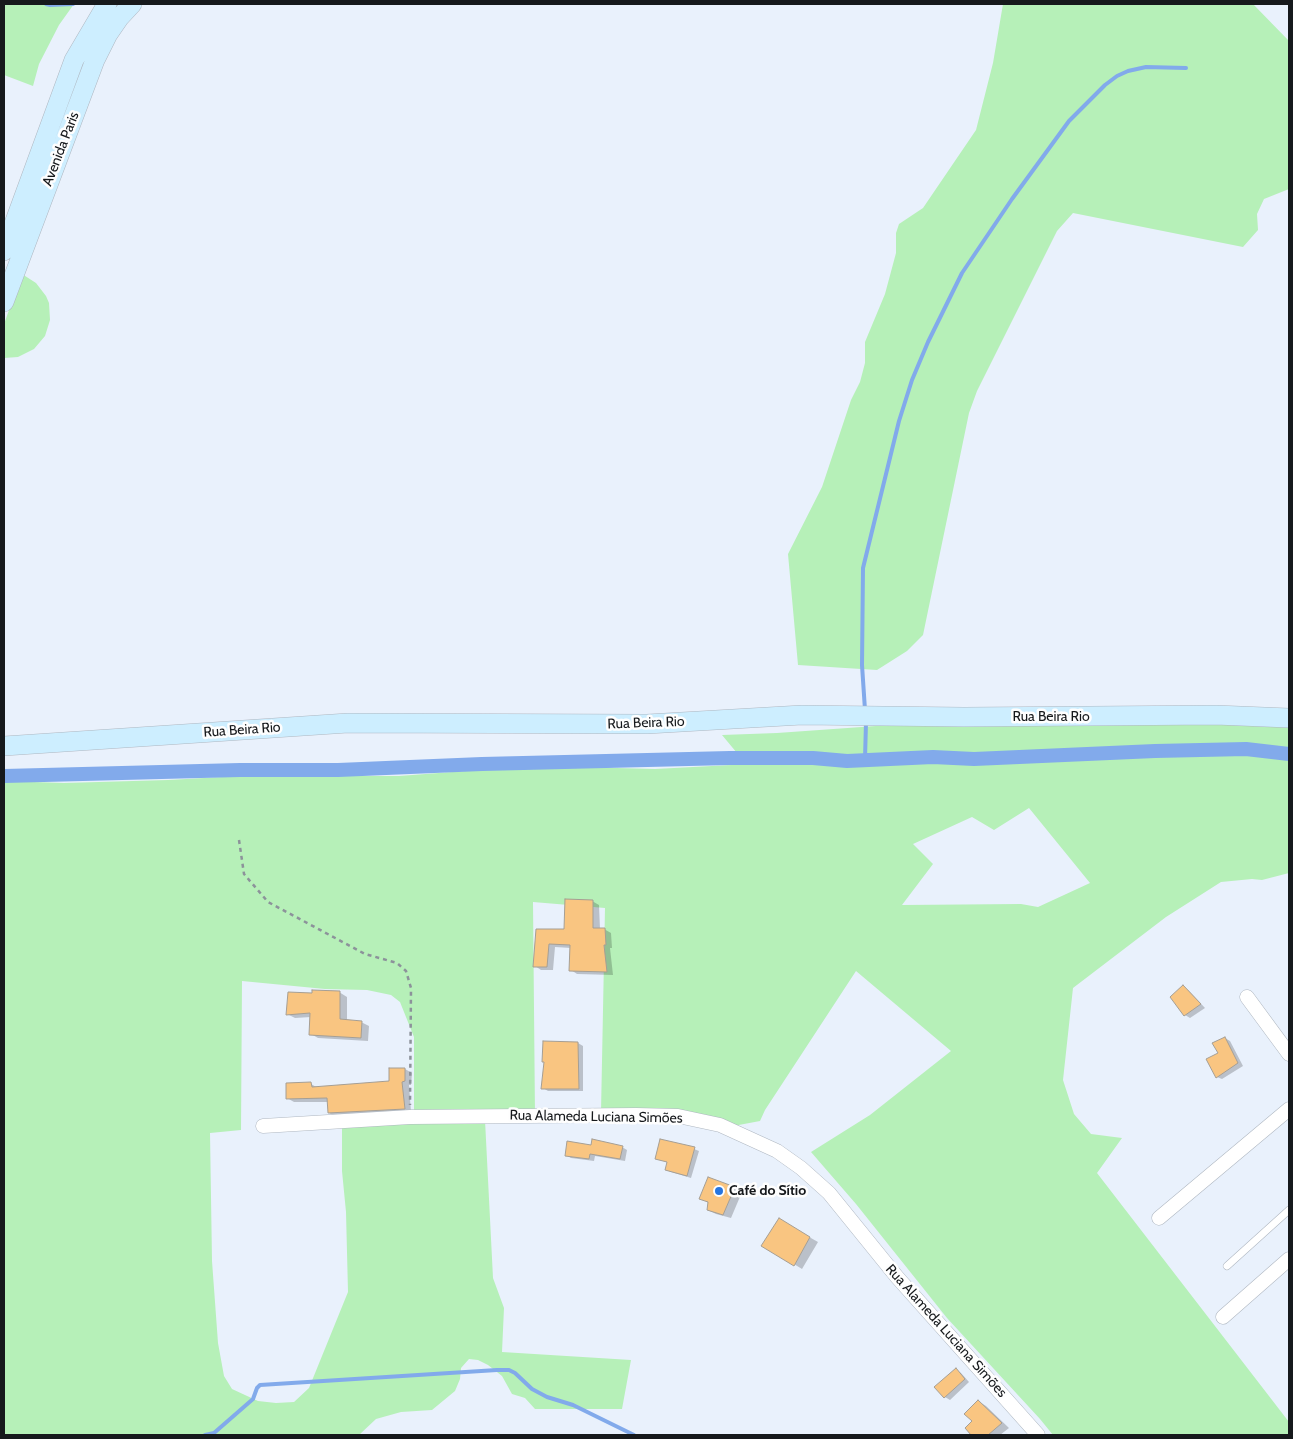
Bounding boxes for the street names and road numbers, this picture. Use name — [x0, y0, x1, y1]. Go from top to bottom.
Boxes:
street label: Avenida Paris — [39, 109, 83, 189]
street label: Rua Beira Rio — [1012, 709, 1090, 725]
street label: Rua Beira Rio — [607, 713, 685, 733]
street label: Rua Beira Rio — [203, 719, 281, 741]
street label: Rua Alameda Luciana Simões — [509, 1107, 683, 1127]
street label: Rua Alameda Luciana Simões — [882, 1261, 1010, 1401]

